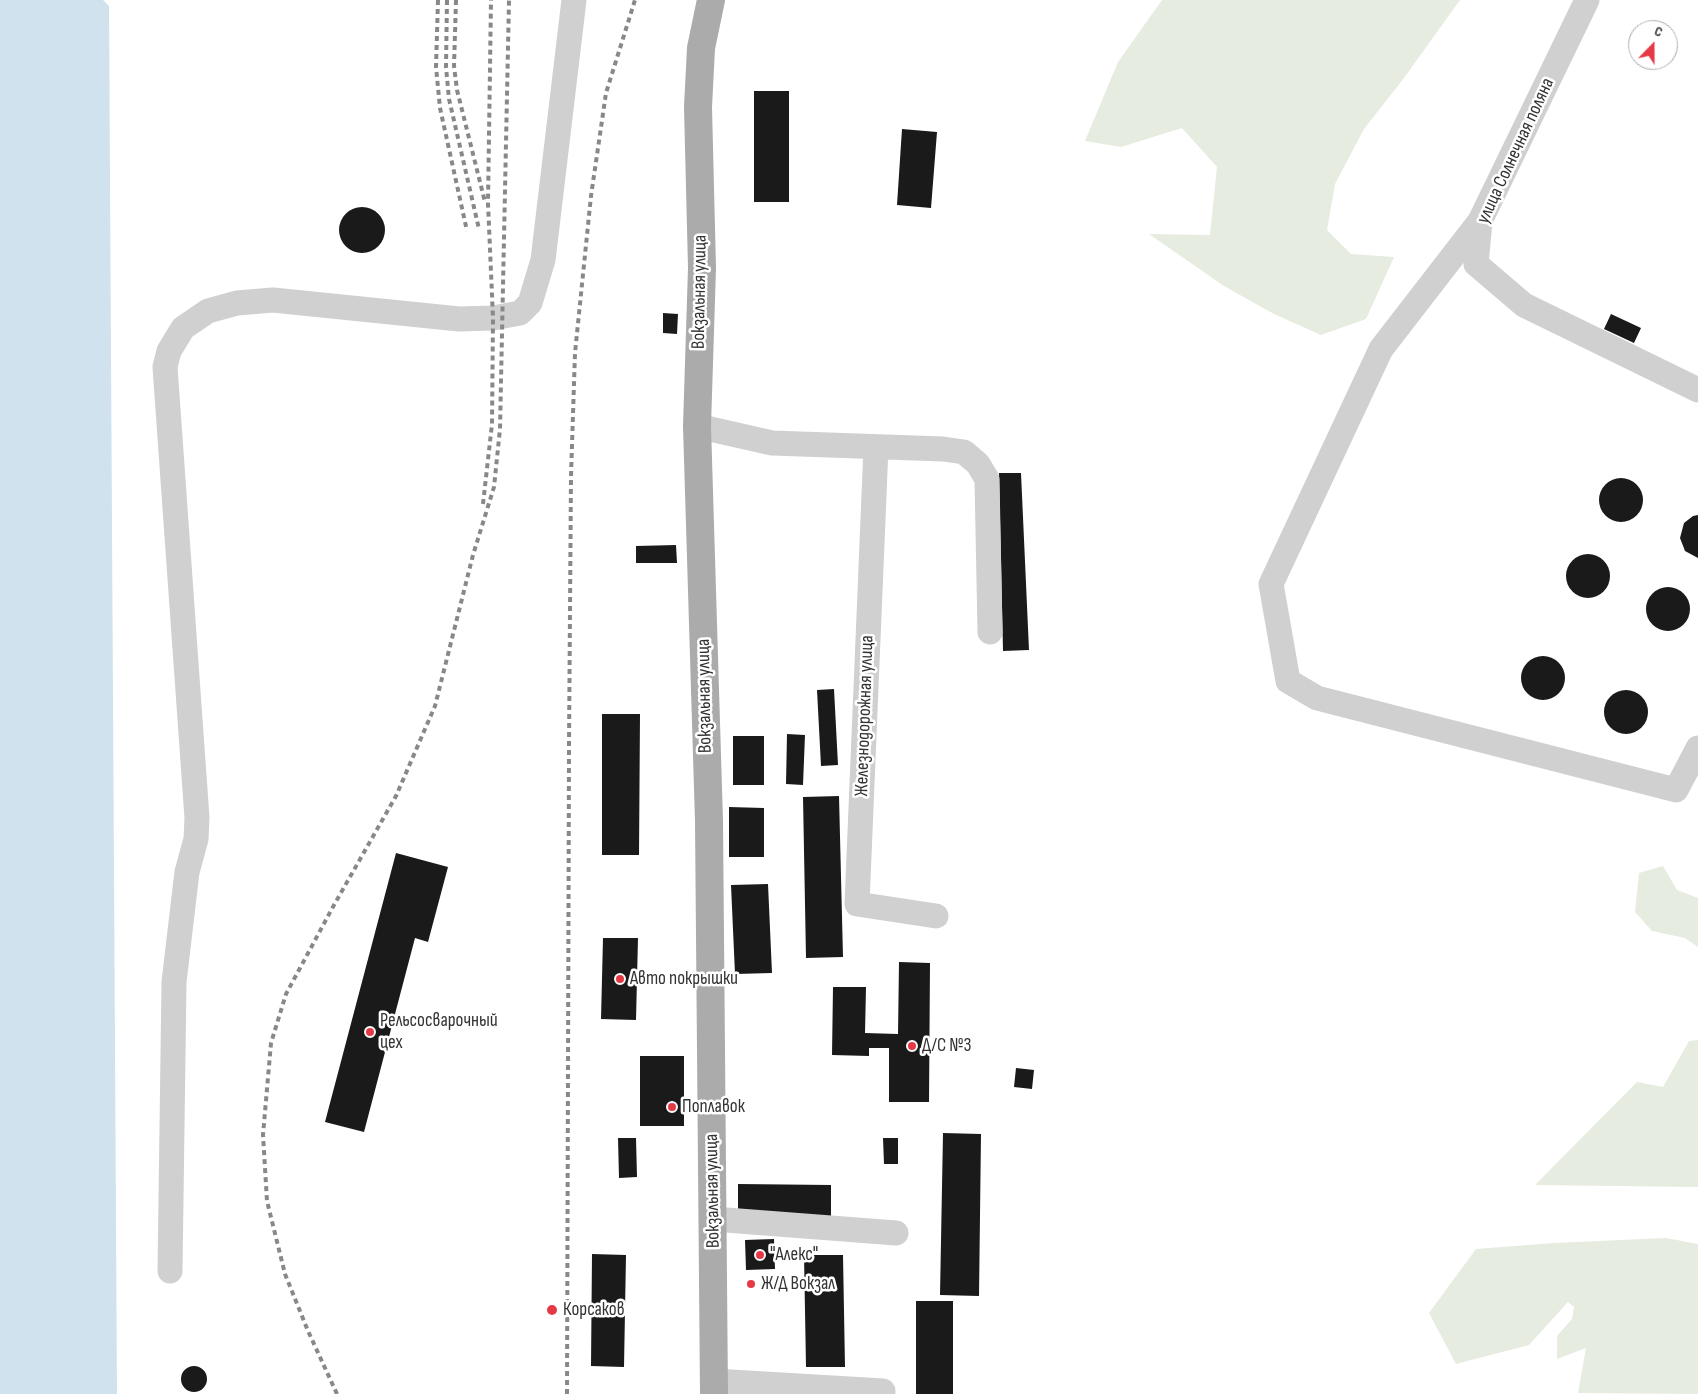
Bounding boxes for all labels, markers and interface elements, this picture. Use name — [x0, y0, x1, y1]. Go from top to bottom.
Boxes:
north arrow — [1628, 20, 1678, 70]
text: С — [1652, 22, 1665, 41]
street label: улица Солнечная поляна — [1472, 75, 1560, 227]
street label: Вокзальная улица — [688, 235, 712, 349]
street label: Железнодорожная улица — [851, 635, 879, 797]
street label: Вокзальная улица — [693, 639, 717, 753]
place label: Авто покрышки — [630, 968, 738, 990]
marker: Авто покрышки — [614, 973, 626, 985]
place label: Рельсосварочный цех — [380, 1010, 498, 1054]
marker: Рельсосварочный цех — [364, 1026, 376, 1038]
place label: Д/С №3 — [922, 1035, 971, 1057]
marker: Д/С №3 — [906, 1040, 918, 1052]
place label: Поплавок — [682, 1096, 745, 1118]
marker: Поплавок — [666, 1101, 678, 1113]
street label: Вокзальная улица — [701, 1134, 725, 1248]
place label: "Алекс" — [770, 1244, 818, 1266]
marker: "Алекс" — [754, 1249, 766, 1261]
place label: Ж/Д Вокзал — [761, 1273, 835, 1295]
marker: Ж/Д Вокзал — [745, 1278, 757, 1290]
place label: Корсаков — [563, 1299, 625, 1321]
marker: Корсаков — [545, 1303, 559, 1317]

